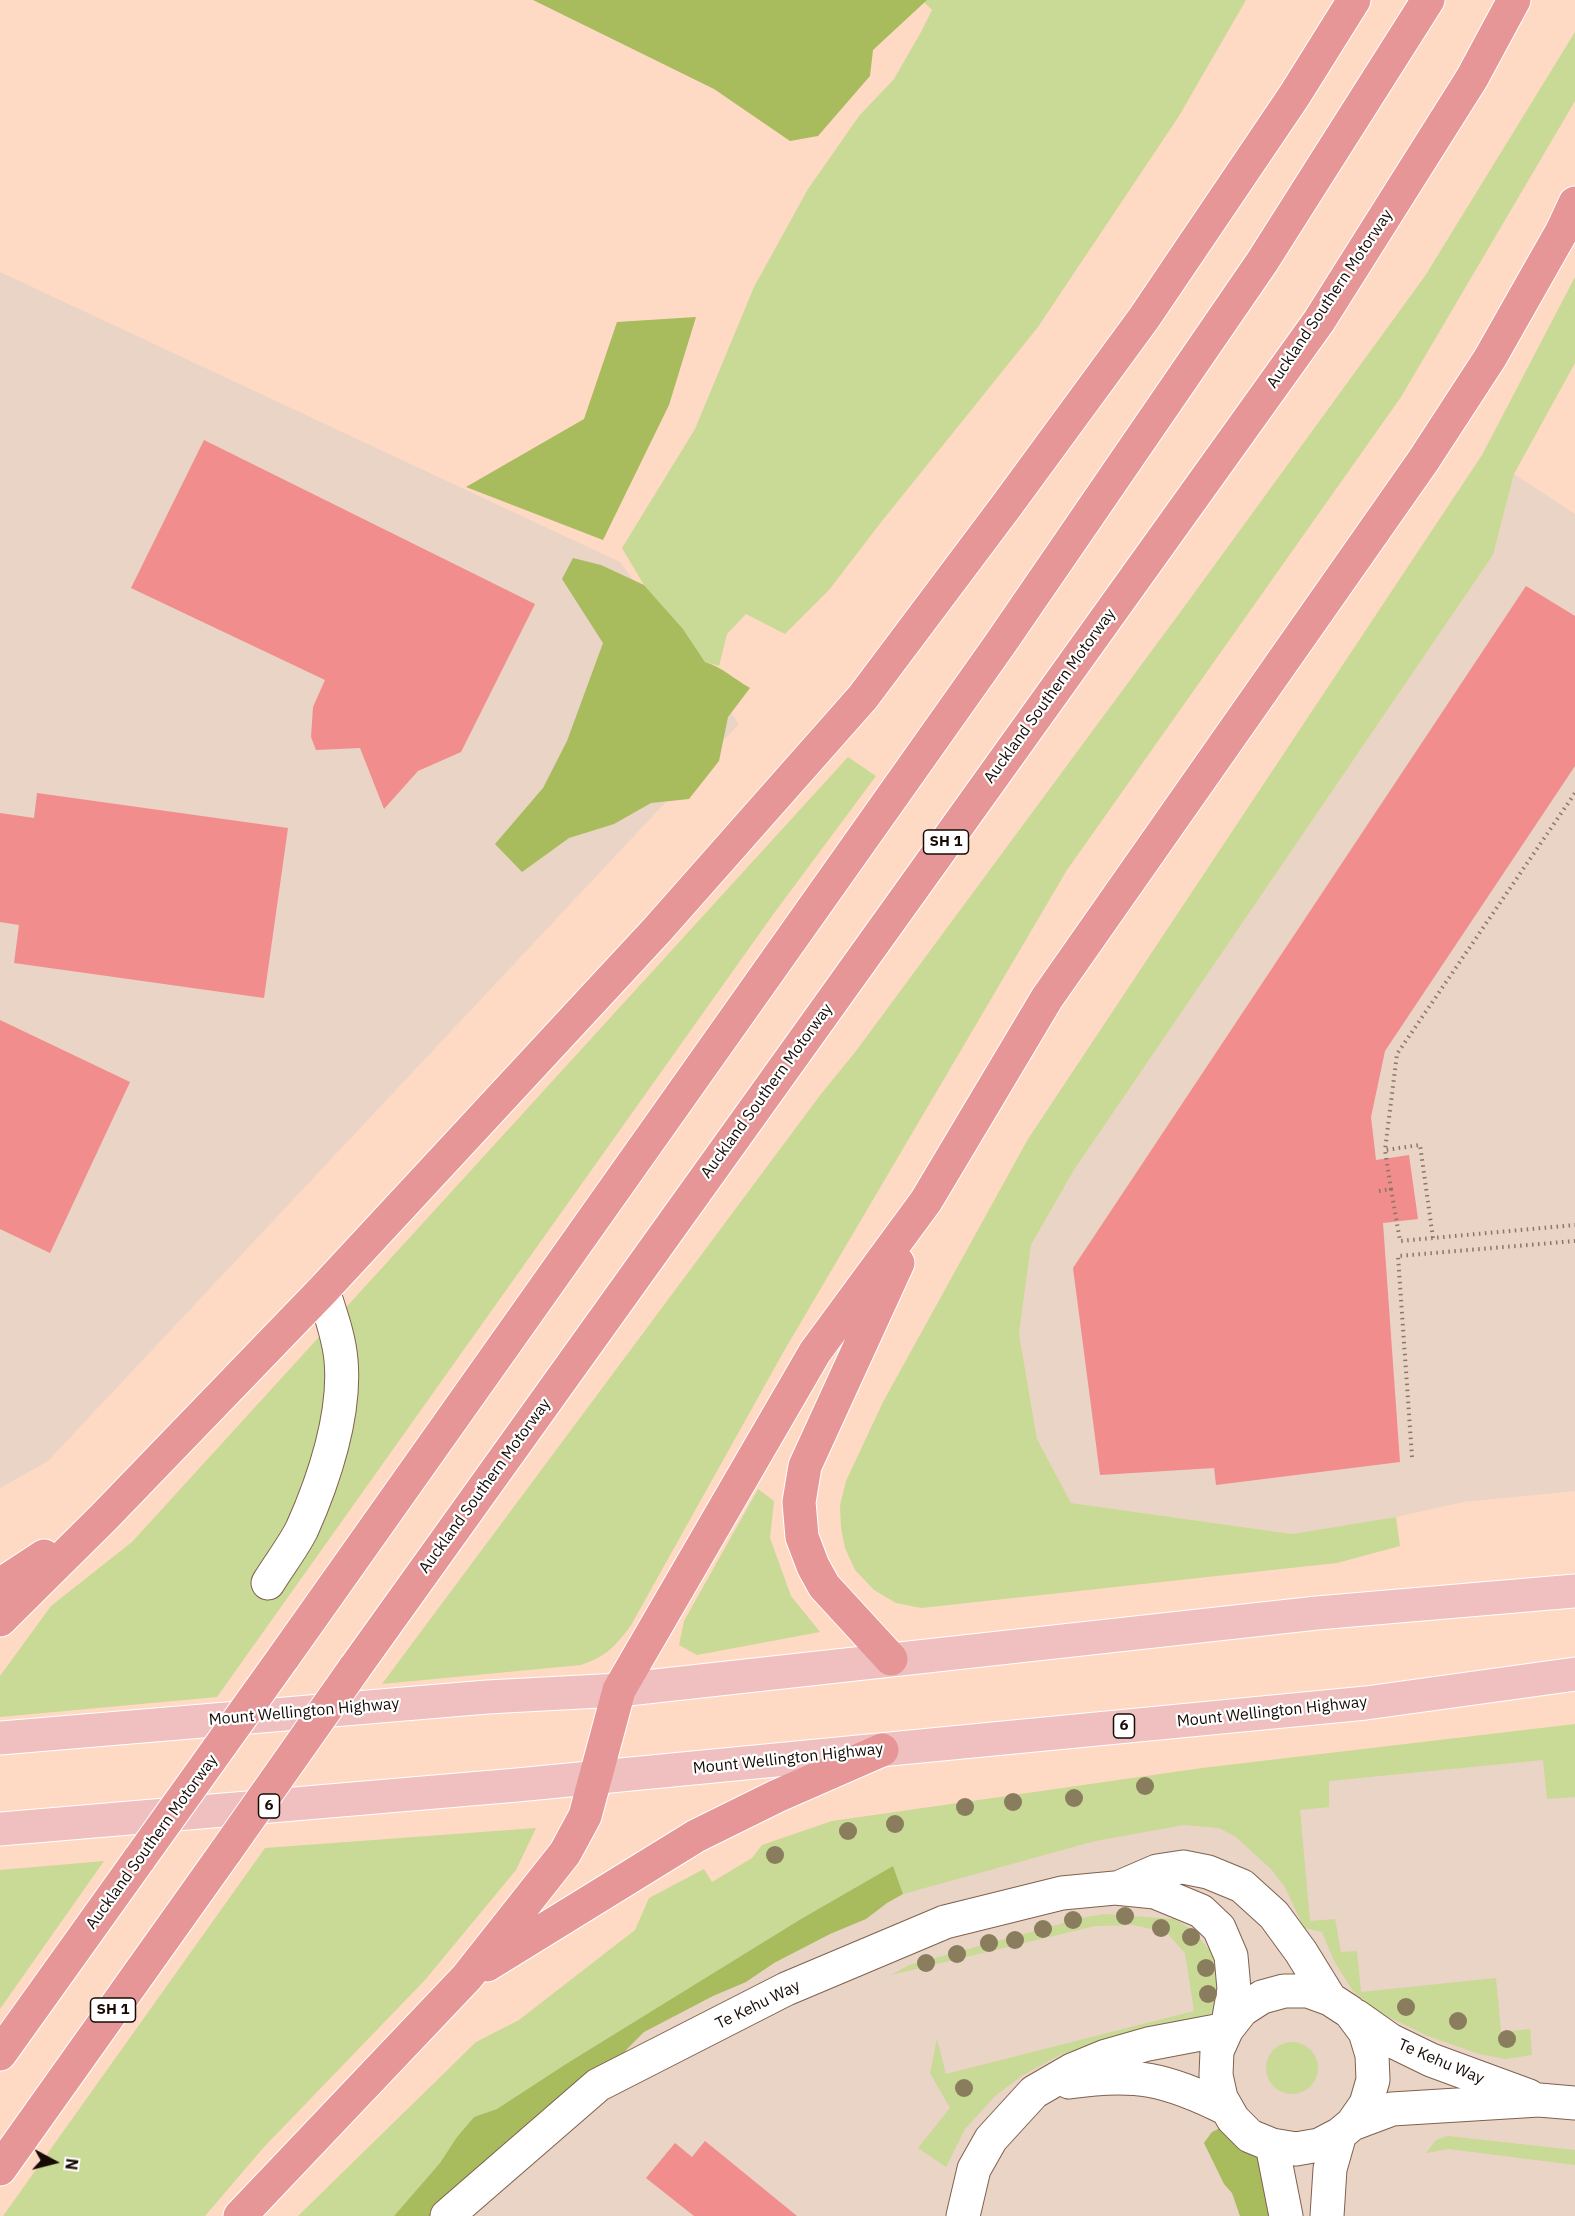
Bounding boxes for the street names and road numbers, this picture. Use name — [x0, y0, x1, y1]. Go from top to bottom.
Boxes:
street label: Auckland Southern Motorway — [1263, 206, 1397, 392]
street label: Auckland Southern Motorway — [980, 605, 1120, 787]
road number: SH 1 — [924, 830, 968, 854]
street label: Auckland Southern Motorway — [697, 1000, 837, 1182]
street label: Auckland Southern Motorway — [415, 1395, 555, 1577]
street label: Mount Wellington Highway — [1176, 1692, 1368, 1732]
street label: Mount Wellington Highway — [208, 1694, 400, 1730]
road number: 6 — [1114, 1714, 1134, 1738]
street label: Mount Wellington Highway — [692, 1739, 884, 1779]
street label: Auckland Southern Motorway — [82, 1751, 222, 1933]
road number: 6 — [258, 1794, 280, 1818]
street label: Te Kehu Way — [713, 1976, 803, 2034]
road number: SH 1 — [90, 1998, 136, 2022]
street label: Te Kehu Way — [1395, 2035, 1487, 2089]

